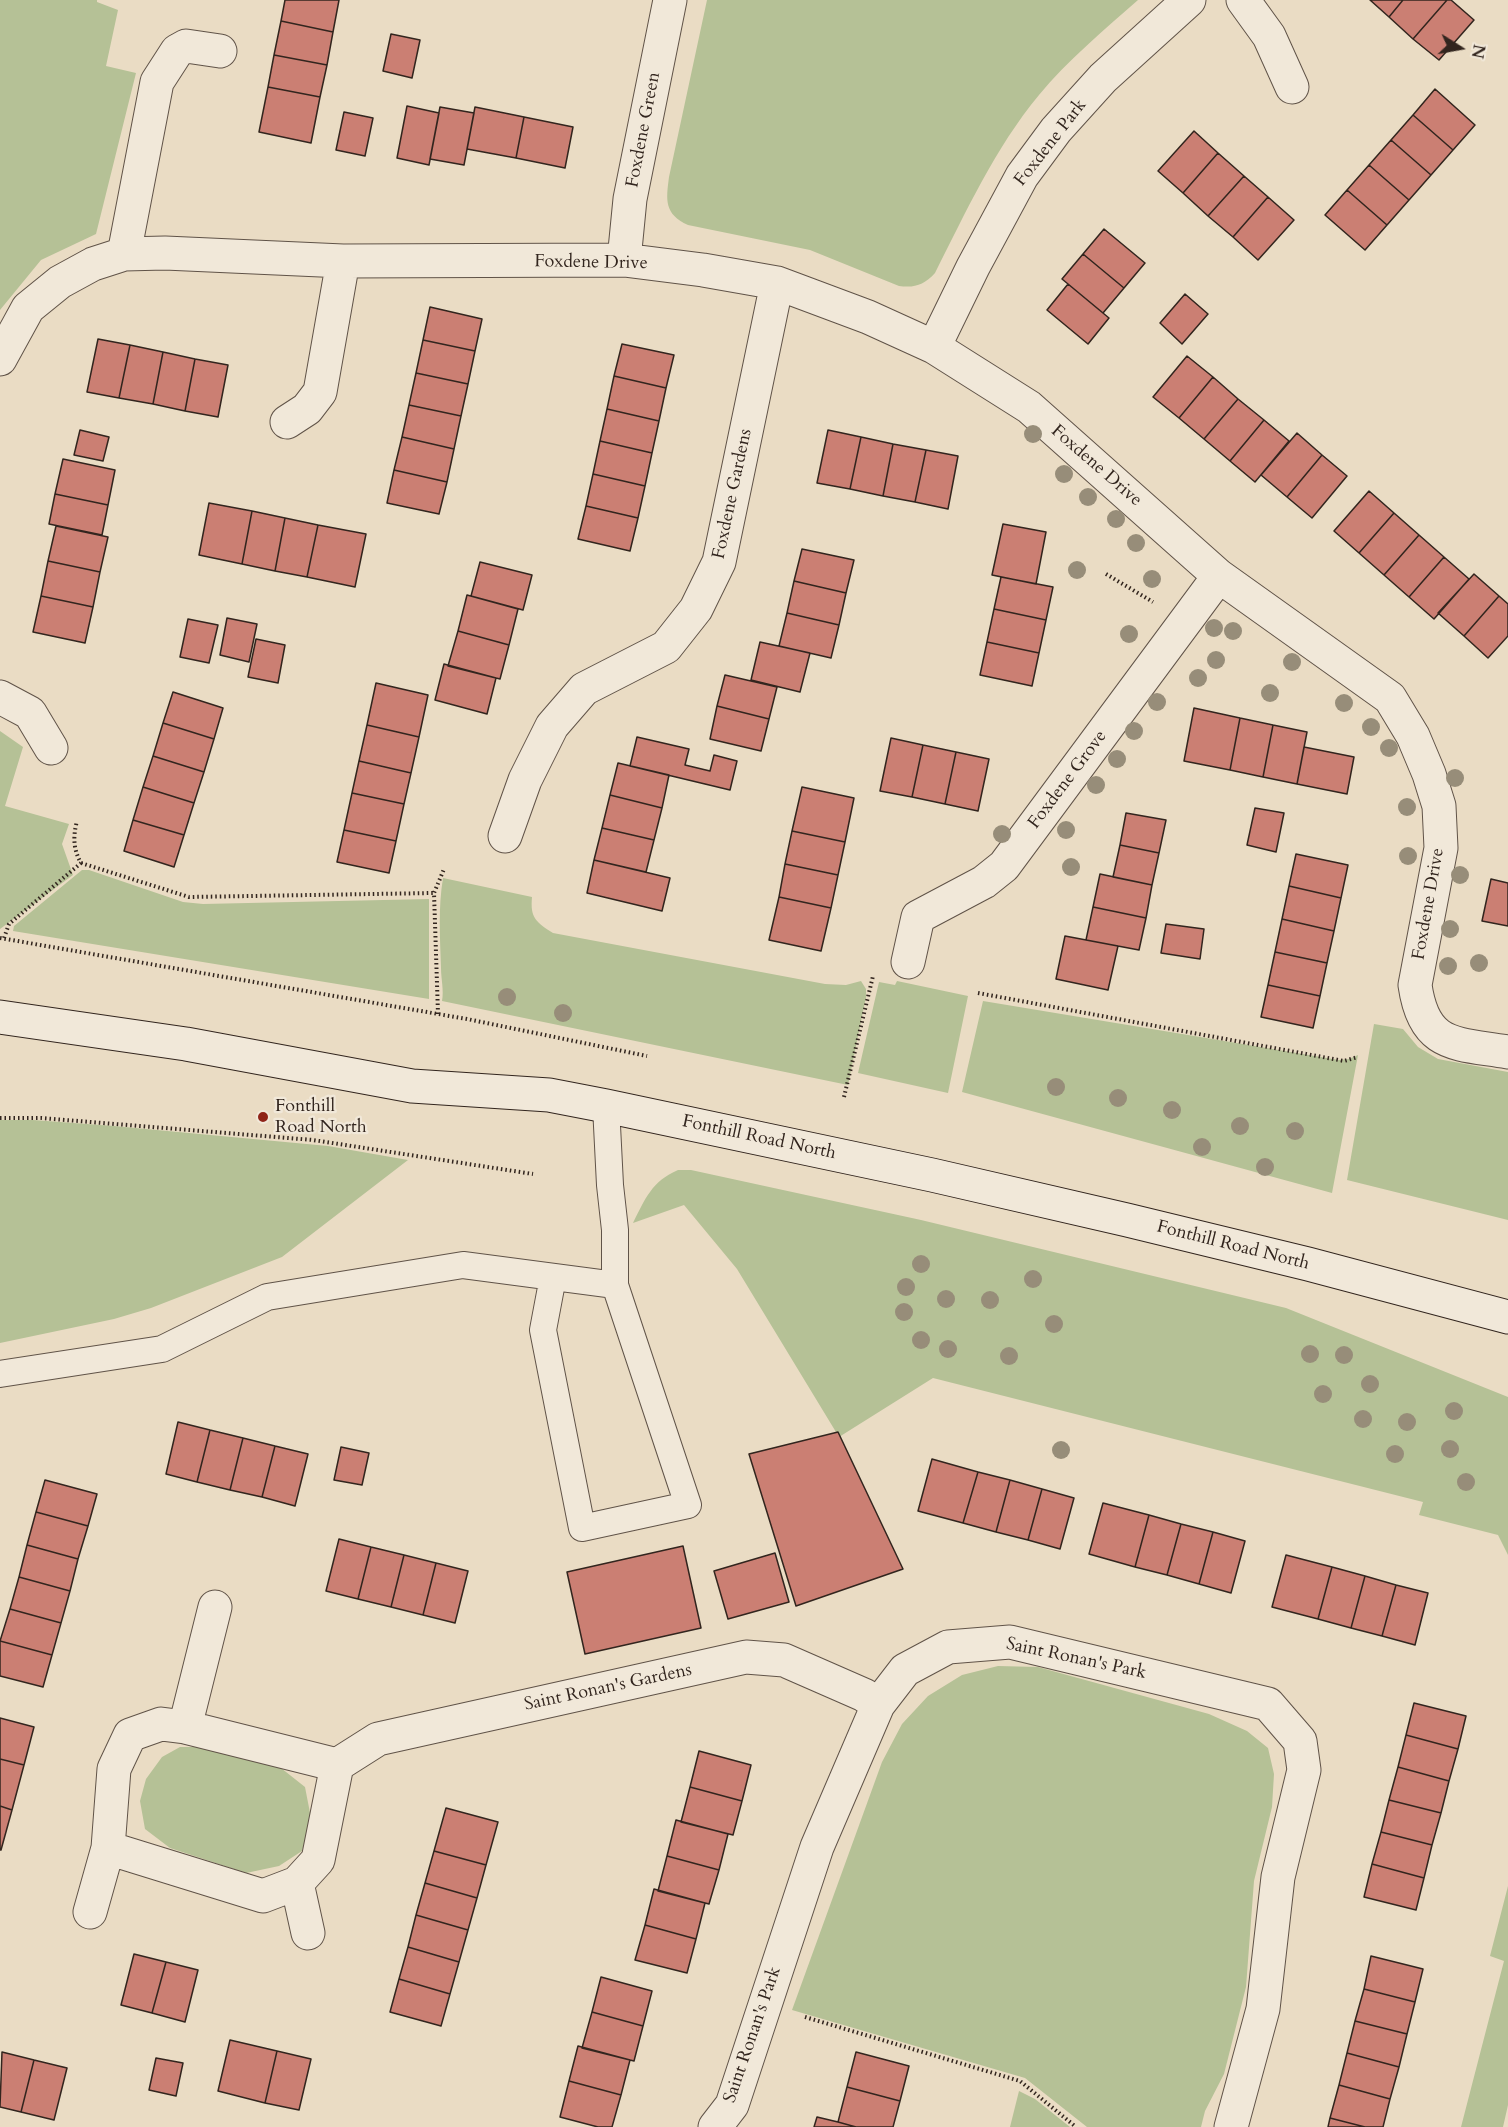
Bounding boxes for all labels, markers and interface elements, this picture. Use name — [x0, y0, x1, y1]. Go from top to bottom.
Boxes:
north arrow — [1430, 18, 1490, 78]
text: N — [1466, 43, 1490, 60]
street label: Foxdene Green — [622, 70, 666, 190]
street label: Foxdene Park — [1010, 95, 1092, 191]
street label: Foxdene Drive — [534, 251, 648, 275]
street label: Foxdene Drive — [1046, 421, 1146, 511]
street label: Foxdene Gardens — [709, 427, 757, 561]
street label: Foxdene Grove — [1024, 726, 1112, 834]
street label: Foxdene Drive — [1409, 846, 1449, 962]
place label: Fonthill Road North — [275, 1096, 367, 1138]
marker: Fonthill Road North — [256, 1110, 270, 1124]
street label: Fonthill Road North — [680, 1111, 838, 1165]
street label: Fonthill Road North — [1154, 1217, 1312, 1275]
street label: Saint Ronan's Park — [1004, 1634, 1148, 1684]
street label: Saint Ronan's Gardens — [522, 1660, 694, 1716]
street label: Saint Ronan's Park — [720, 1964, 786, 2106]

